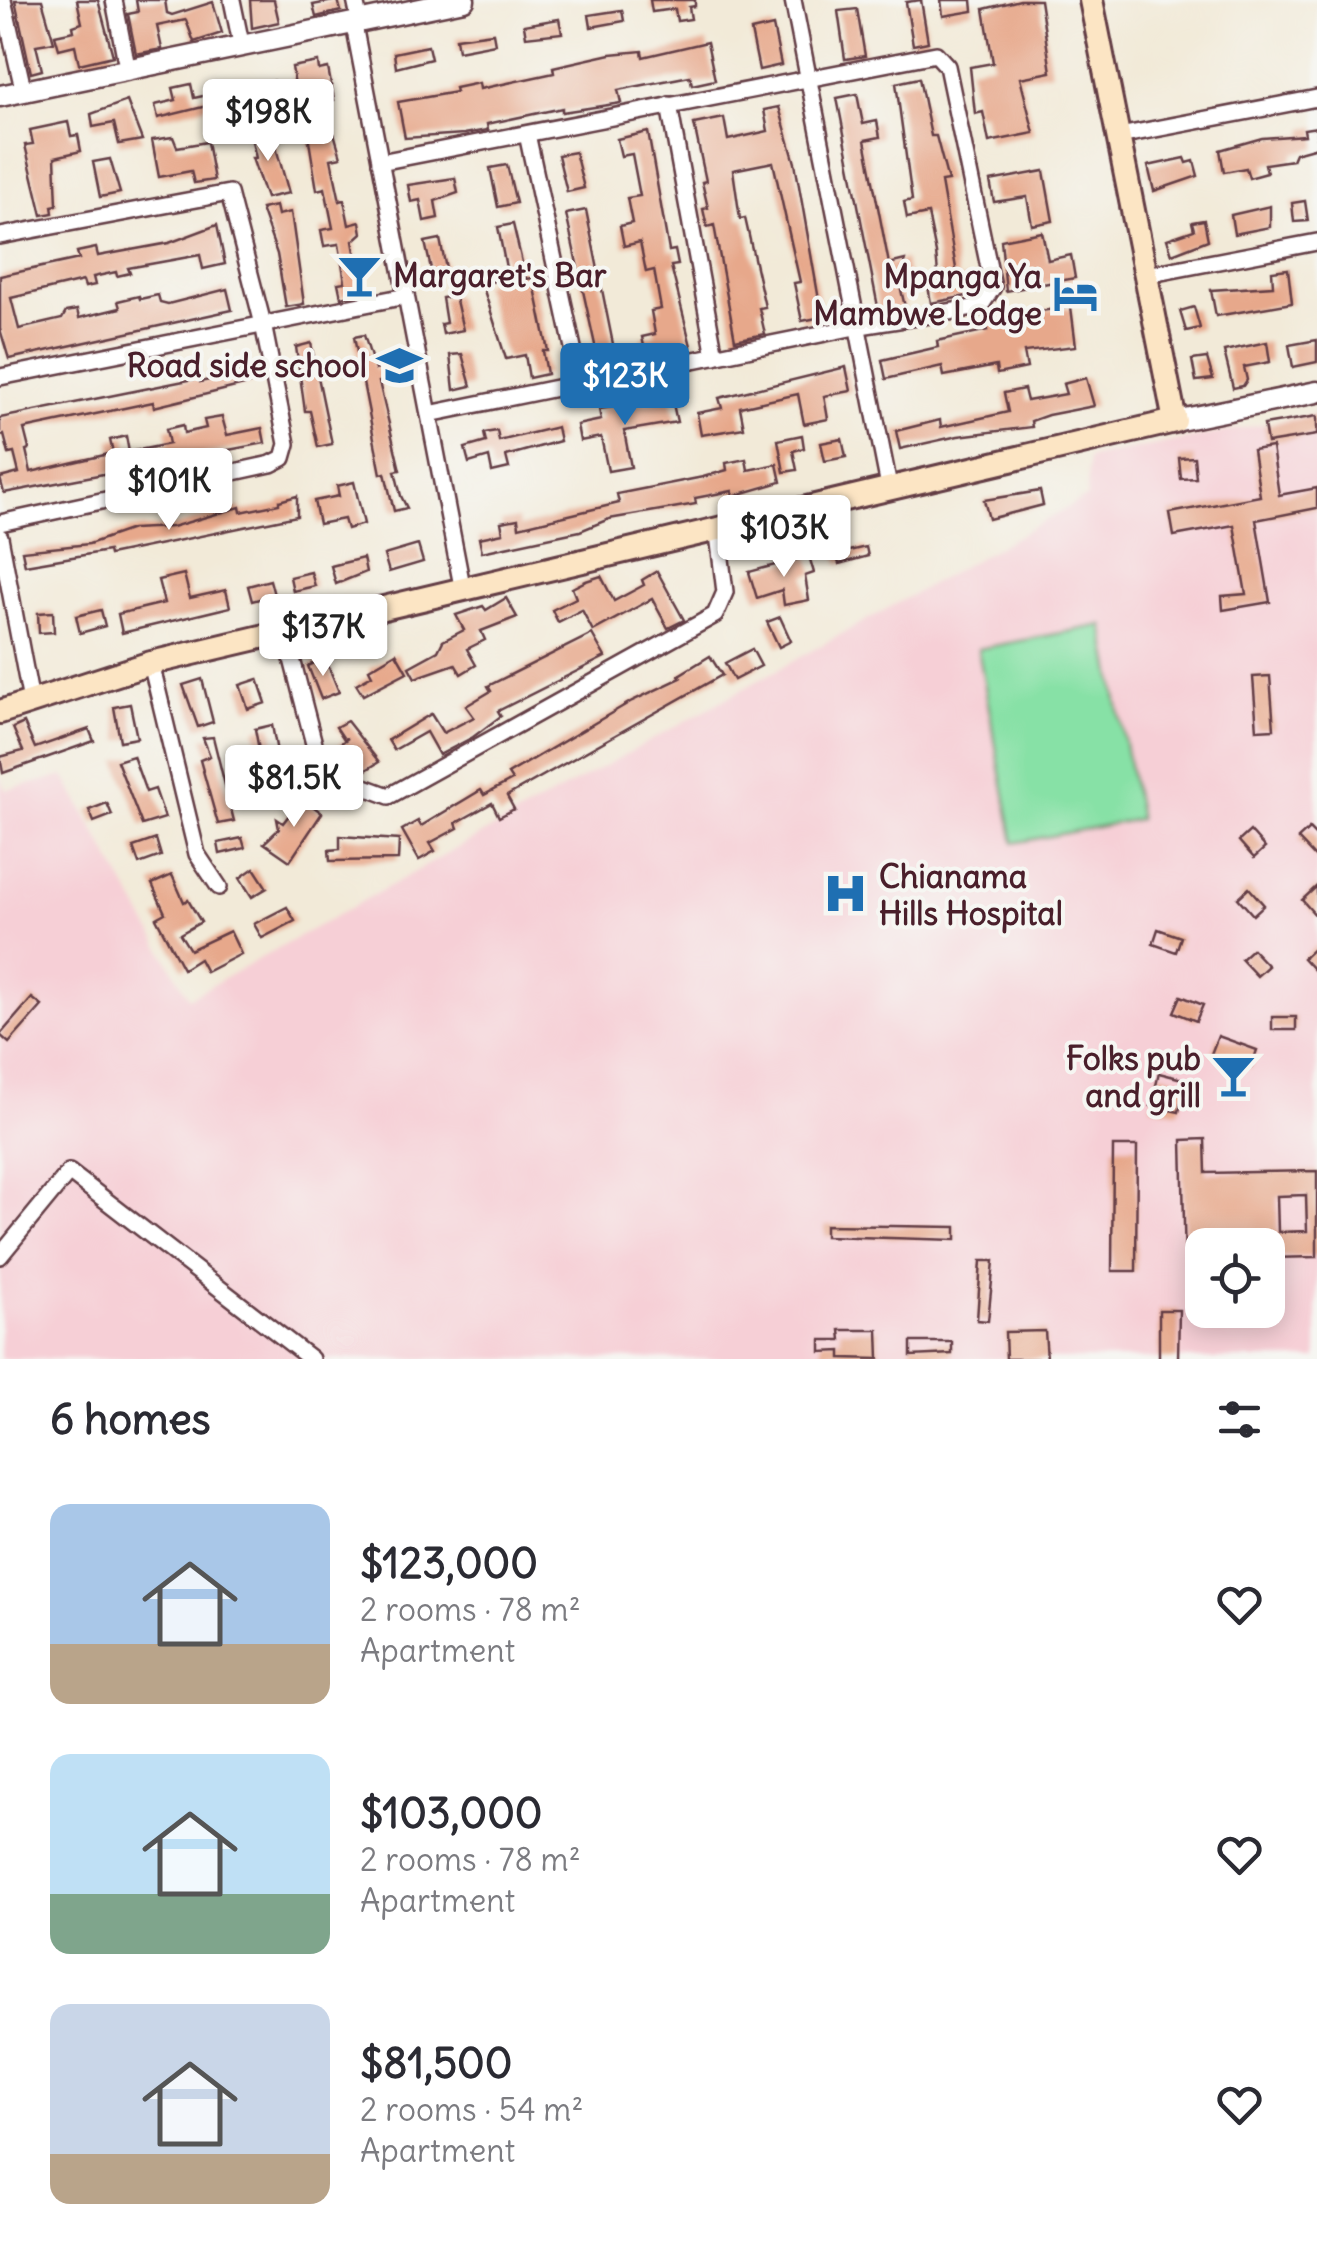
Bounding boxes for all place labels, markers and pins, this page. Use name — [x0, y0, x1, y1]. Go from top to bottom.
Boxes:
pin: $198K — [198, 79, 338, 164]
bar icon: Margaret's Bar — [336, 251, 384, 299]
place label: Margaret's Bar — [393, 255, 607, 296]
place label: Mpanga Ya Mambwe Lodge — [813, 256, 1042, 334]
hotel icon: Mpanga Ya Mambwe Lodge — [1051, 270, 1099, 318]
school or university icon: Road side school — [376, 341, 424, 389]
pin: $123K — [555, 343, 695, 428]
place label: Road side school — [127, 345, 367, 386]
pin: $101K — [99, 448, 239, 533]
pin: $103K — [714, 495, 854, 580]
pin: $137K — [253, 594, 393, 679]
pin: $81.5K — [213, 745, 375, 830]
place label: Chianama Hills Hospital — [879, 856, 1063, 934]
hospital icon: Chianama Hills Hospital — [822, 870, 870, 918]
place label: Folks pub and grill — [1066, 1038, 1201, 1116]
bar icon: Folks pub and grill — [1210, 1052, 1258, 1100]

